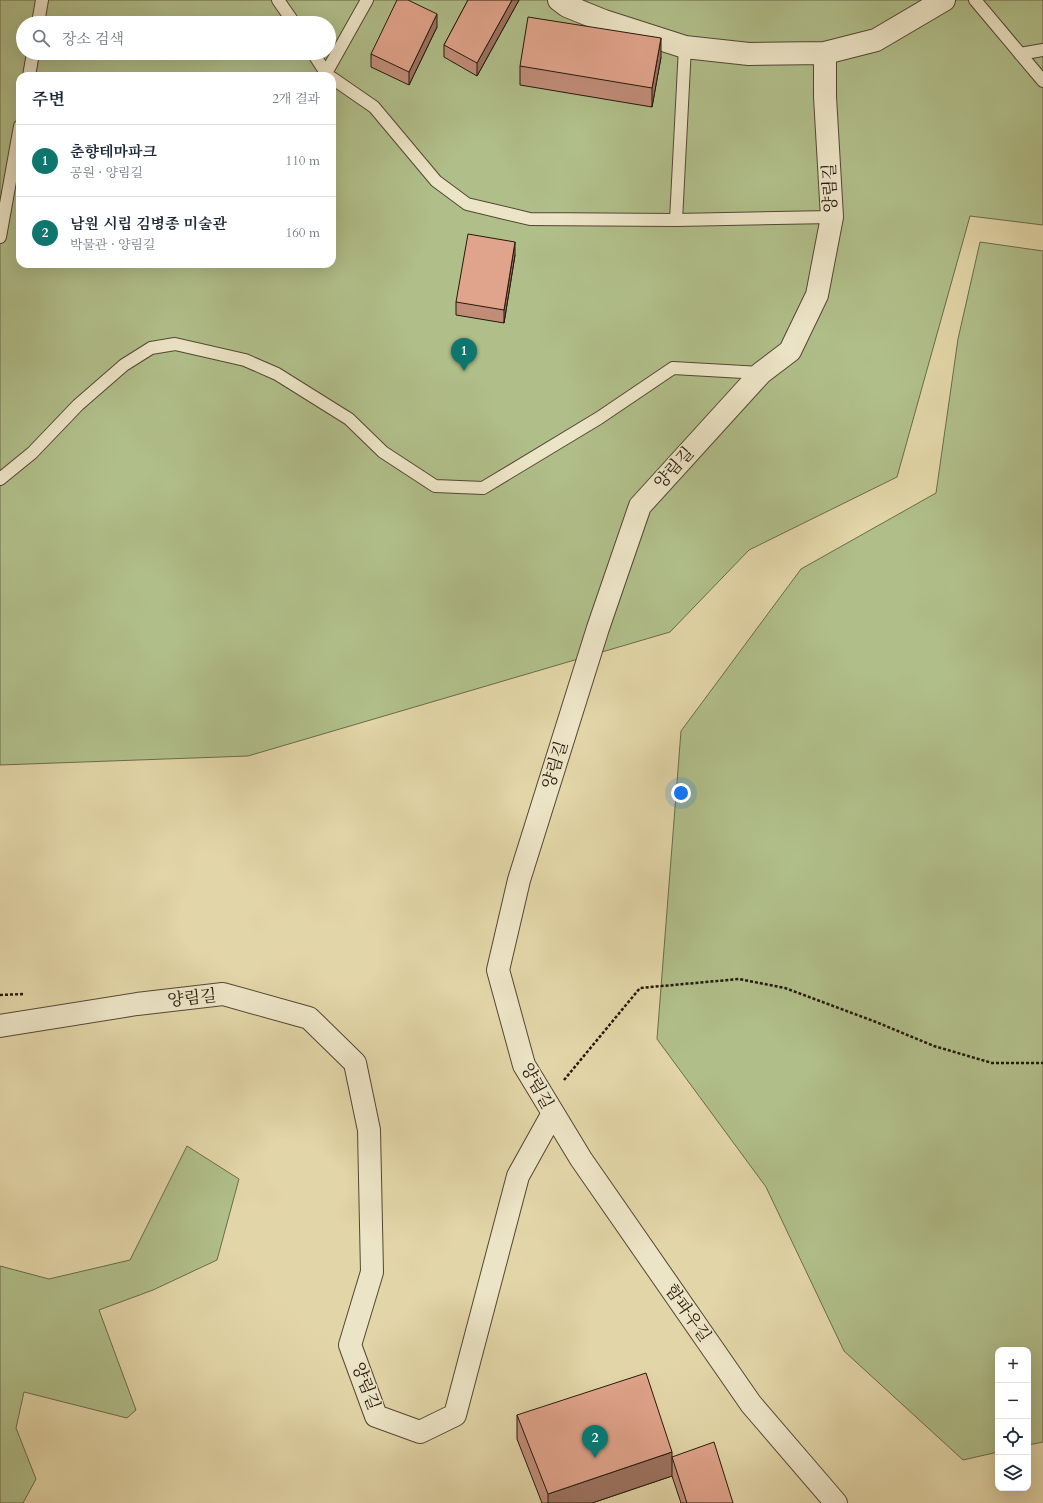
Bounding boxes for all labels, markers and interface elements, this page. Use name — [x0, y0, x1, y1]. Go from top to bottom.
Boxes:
search box — [16, 16, 336, 60]
icon: search — [30, 27, 52, 49]
text: 장소 검색 — [62, 29, 124, 49]
text: 주변 — [32, 88, 65, 111]
text: 2개 결과 — [272, 90, 320, 108]
text: 춘향테마파크 — [70, 142, 157, 162]
text: 1 — [42, 152, 48, 170]
text: 110 m — [286, 152, 320, 170]
street label: 양림길 — [818, 163, 842, 213]
text: 공원 · 양림길 — [70, 164, 143, 182]
text: 남원 시립 김병종 미술관 — [70, 214, 227, 234]
text: 2 — [42, 224, 48, 242]
text: 160 m — [286, 224, 320, 242]
text: 박물관 · 양림길 — [70, 236, 156, 254]
pin: 1 — [451, 338, 477, 371]
street label: 양림길 — [649, 442, 699, 494]
street label: 양림길 — [537, 738, 573, 792]
your location — [671, 783, 691, 803]
street label: 양림길 — [166, 984, 218, 1012]
street label: 양림길 — [515, 1059, 559, 1113]
street label: 함파우길 — [660, 1279, 716, 1347]
map controls — [995, 1347, 1031, 1491]
button: + — [995, 1347, 1031, 1383]
street label: 양림길 — [346, 1359, 386, 1413]
button: − — [995, 1383, 1031, 1419]
button: locate — [995, 1419, 1031, 1455]
pin: 2 — [582, 1425, 608, 1458]
button: layers — [995, 1455, 1031, 1491]

